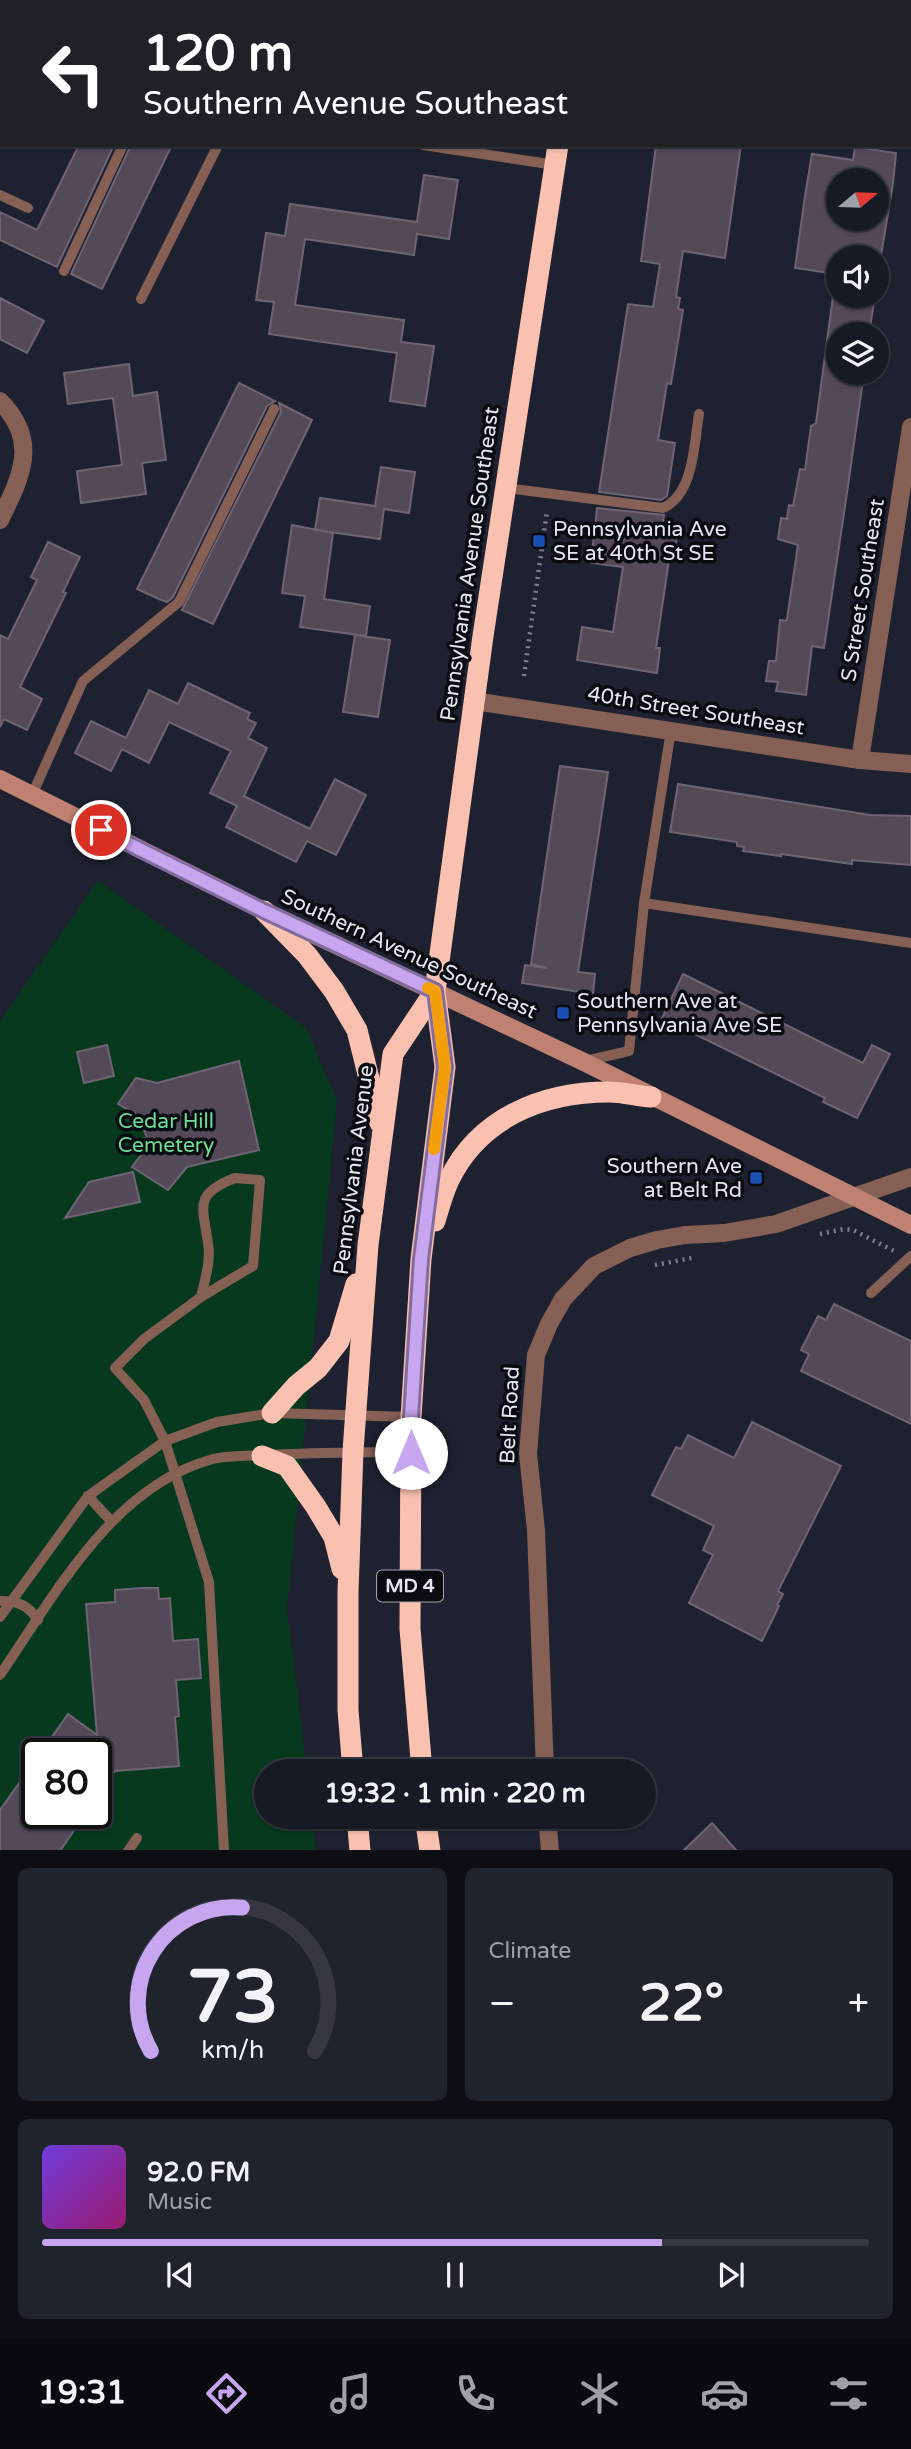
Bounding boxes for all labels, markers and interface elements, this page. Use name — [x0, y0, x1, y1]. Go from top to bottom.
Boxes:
text: 120 m — [143, 25, 293, 84]
icon: left — [28, 28, 119, 119]
text: Southern Avenue Southeast — [143, 85, 568, 123]
north arrow — [826, 168, 889, 231]
map controls — [826, 168, 889, 385]
button: sound — [826, 245, 889, 308]
button: layers — [826, 322, 889, 385]
street label: Pennsylvania Avenue Southeast — [436, 405, 504, 723]
street label: S Street Southeast — [836, 497, 890, 683]
place label: Pennsylvania Ave SE at 40th St SE — [553, 517, 727, 566]
marker: Pennsylvania Ave SE at 40th St SE — [531, 533, 547, 549]
street label: 40th Street Southeast — [586, 682, 806, 740]
pin — [71, 800, 131, 860]
icon: arrive — [82, 811, 120, 849]
street label: Southern Avenue Southeast — [277, 884, 541, 1024]
place label: Southern Ave at Pennsylvania Ave SE — [577, 989, 782, 1038]
marker: Southern Ave at Pennsylvania Ave SE — [555, 1005, 571, 1021]
street label: Pennsylvania Avenue — [329, 1064, 379, 1276]
park label: Cedar Hill Cemetery — [118, 1109, 214, 1158]
place label: Southern Ave at Belt Rd — [607, 1154, 742, 1203]
marker: Southern Ave at Belt Rd — [748, 1170, 764, 1186]
street label: Belt Road — [495, 1365, 525, 1465]
position arrow — [374, 1416, 448, 1490]
road number: MD 4 — [377, 1570, 443, 1602]
speed limit sign: 80 — [21, 1738, 112, 1829]
text: 19:32 · 1 min · 220 m — [324, 1778, 586, 1809]
text: Climate — [489, 1937, 571, 1965]
text: 73 — [187, 1954, 278, 2042]
text: 22° — [639, 1972, 724, 2035]
text: − — [489, 1981, 516, 2027]
text: + — [848, 1981, 869, 2027]
text: km/h — [201, 2034, 264, 2064]
text: 92.0 FM — [147, 2157, 250, 2188]
text: Music — [147, 2188, 212, 2216]
icon: previous — [161, 2256, 199, 2294]
icon: pause — [436, 2256, 474, 2294]
icon: next — [712, 2256, 750, 2294]
icon: directions — [202, 2369, 251, 2418]
icon: music — [326, 2369, 375, 2418]
icon: phone — [451, 2369, 500, 2418]
icon: climate — [575, 2369, 624, 2418]
icon: car — [700, 2369, 749, 2418]
icon: filters — [824, 2369, 873, 2418]
text: 19:31 — [38, 2374, 126, 2412]

